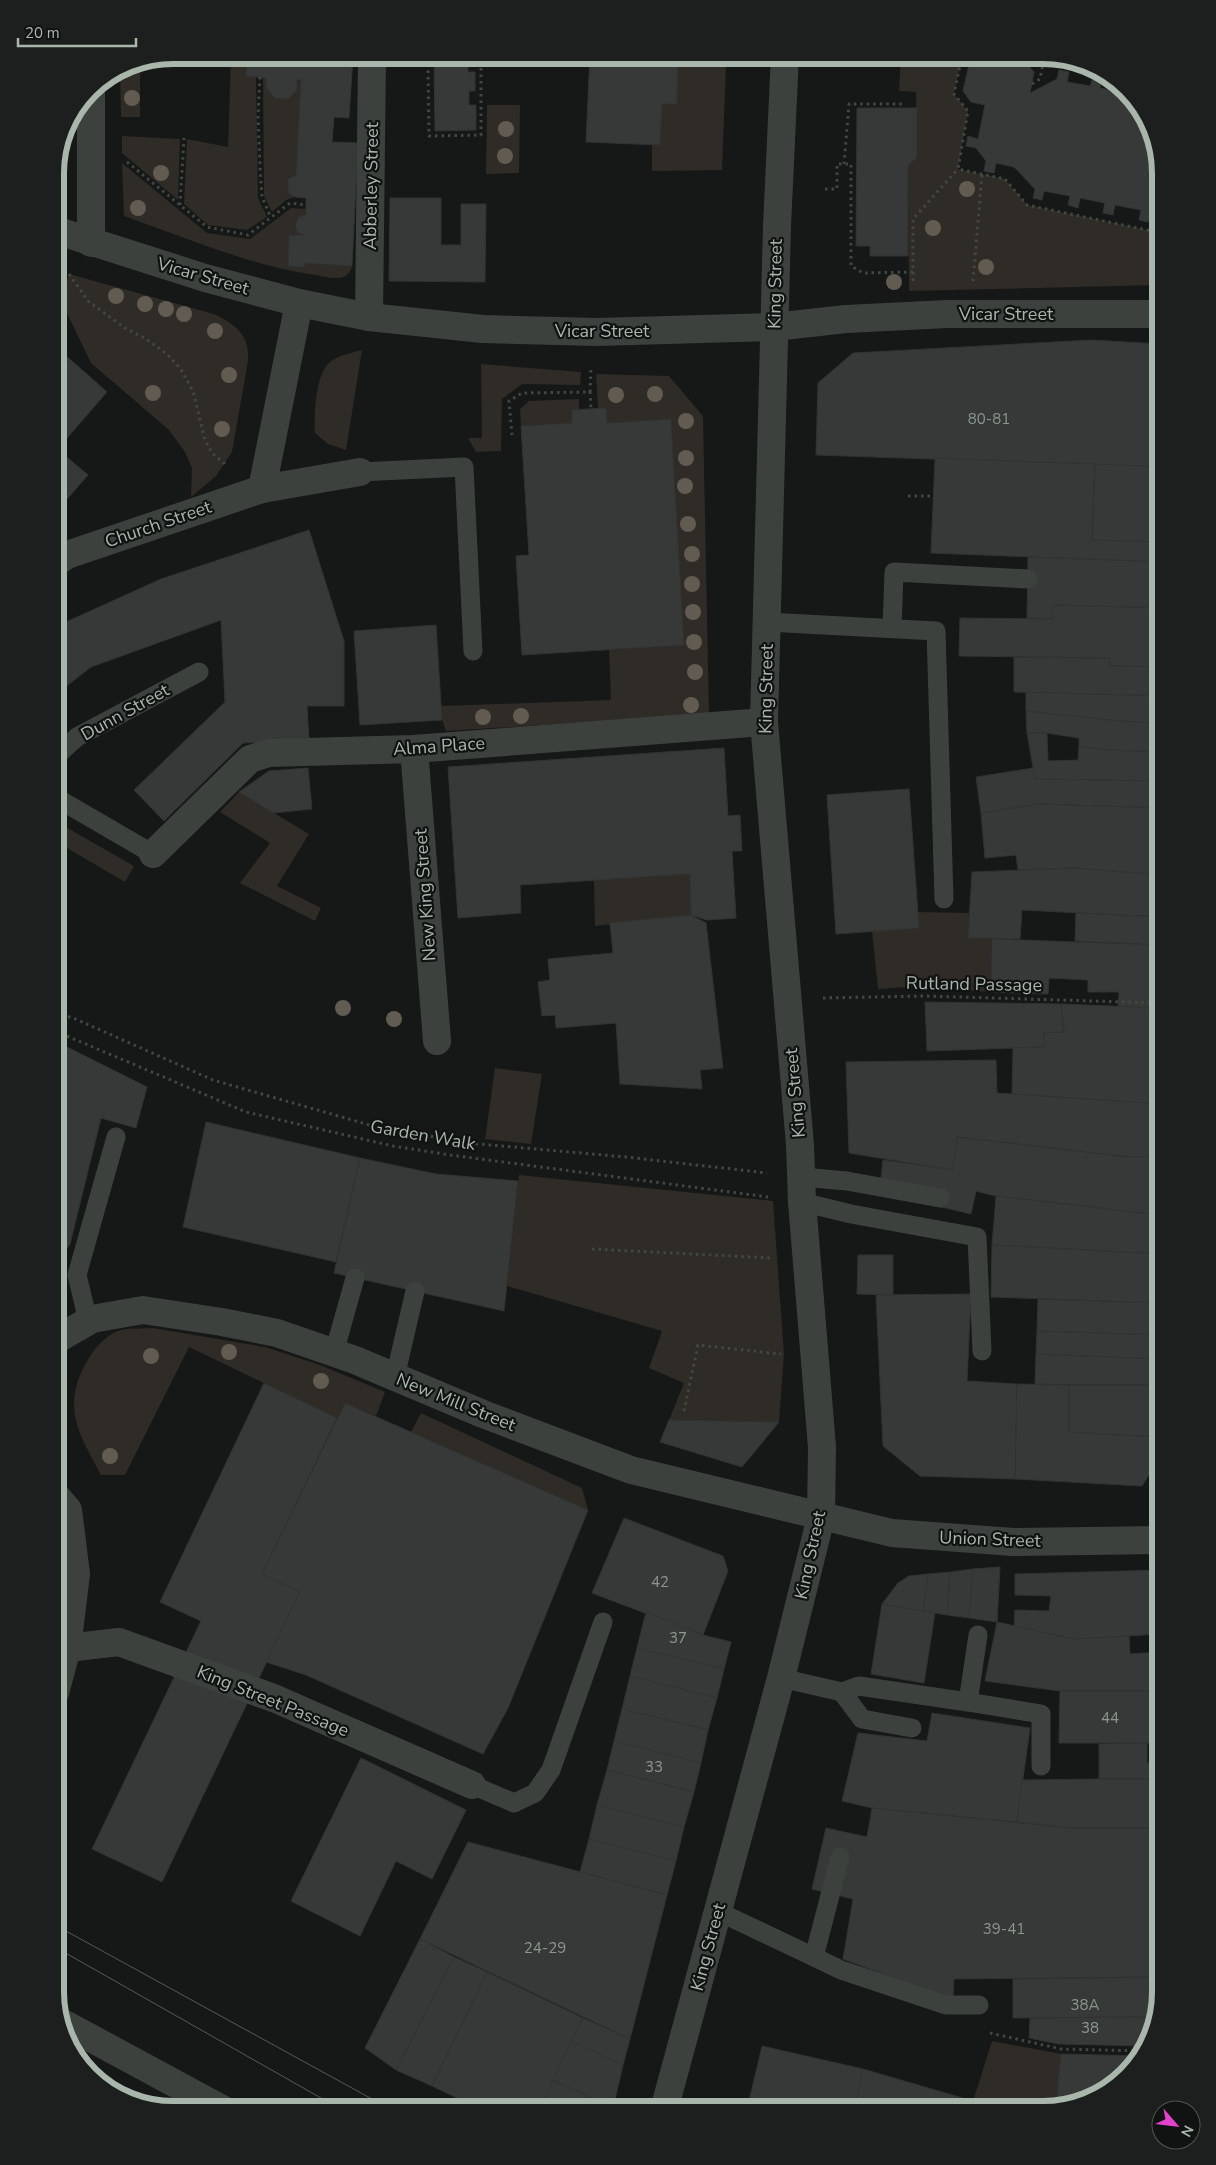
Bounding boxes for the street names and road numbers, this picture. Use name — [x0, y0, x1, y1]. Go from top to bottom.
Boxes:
street label: Abberley Street — [358, 121, 384, 250]
street label: King Street — [762, 238, 788, 329]
street label: Vicar Street — [153, 251, 252, 301]
street label: Vicar Street — [958, 302, 1054, 326]
street label: Vicar Street — [554, 319, 650, 343]
street label: Church Street — [102, 494, 215, 553]
street label: King Street — [753, 643, 779, 734]
street label: Dunn Street — [76, 677, 174, 746]
street label: Alma Place — [392, 731, 486, 761]
street label: New King Street — [408, 827, 442, 962]
street label: Rutland Passage — [906, 971, 1042, 997]
street label: King Street — [779, 1046, 811, 1139]
street label: Garden Walk — [368, 1114, 479, 1156]
street label: New Mill Street — [393, 1367, 520, 1437]
street label: King Street — [789, 1508, 831, 1601]
street label: Union Street — [939, 1525, 1042, 1553]
street label: King Street Passage — [193, 1660, 353, 1742]
street label: King Street — [685, 1900, 731, 1994]

